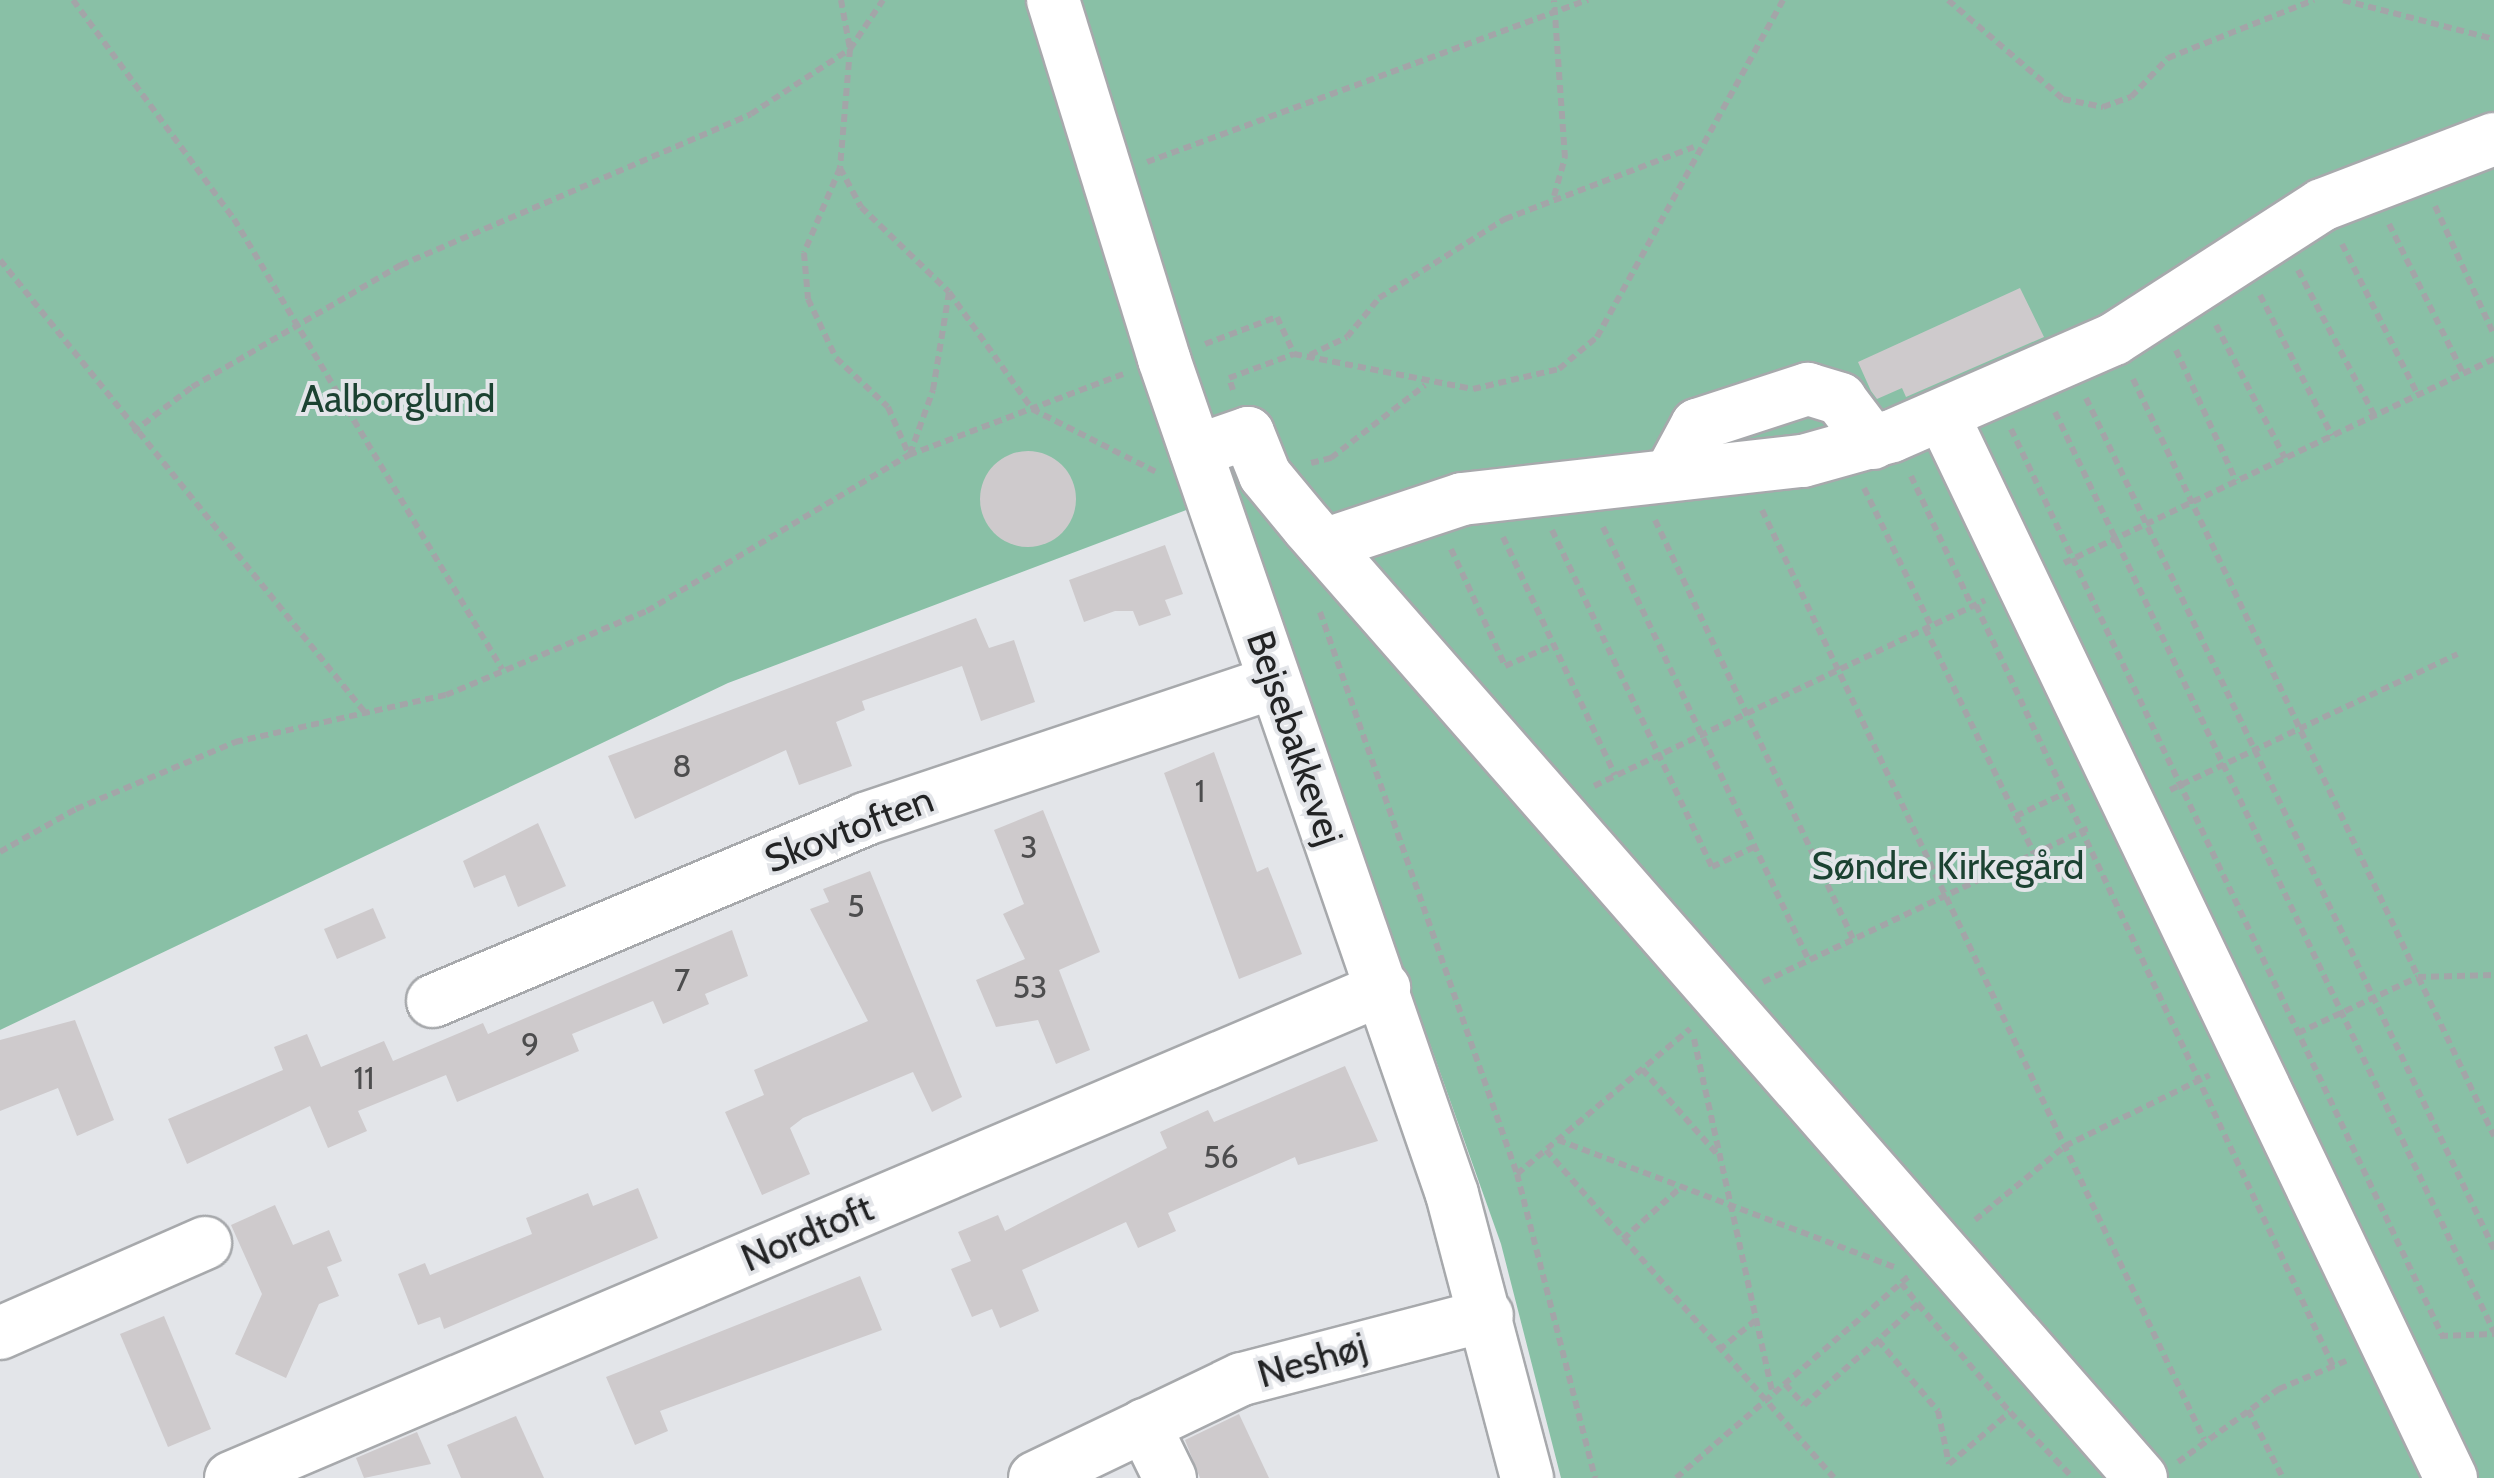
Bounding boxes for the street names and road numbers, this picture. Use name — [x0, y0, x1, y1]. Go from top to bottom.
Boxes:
street label: Bejsebakkevej — [1237, 625, 1353, 851]
street label: Skovtoften — [758, 776, 940, 882]
street label: Nordtoft — [734, 1185, 880, 1281]
street label: Neshøj — [1252, 1323, 1372, 1397]

